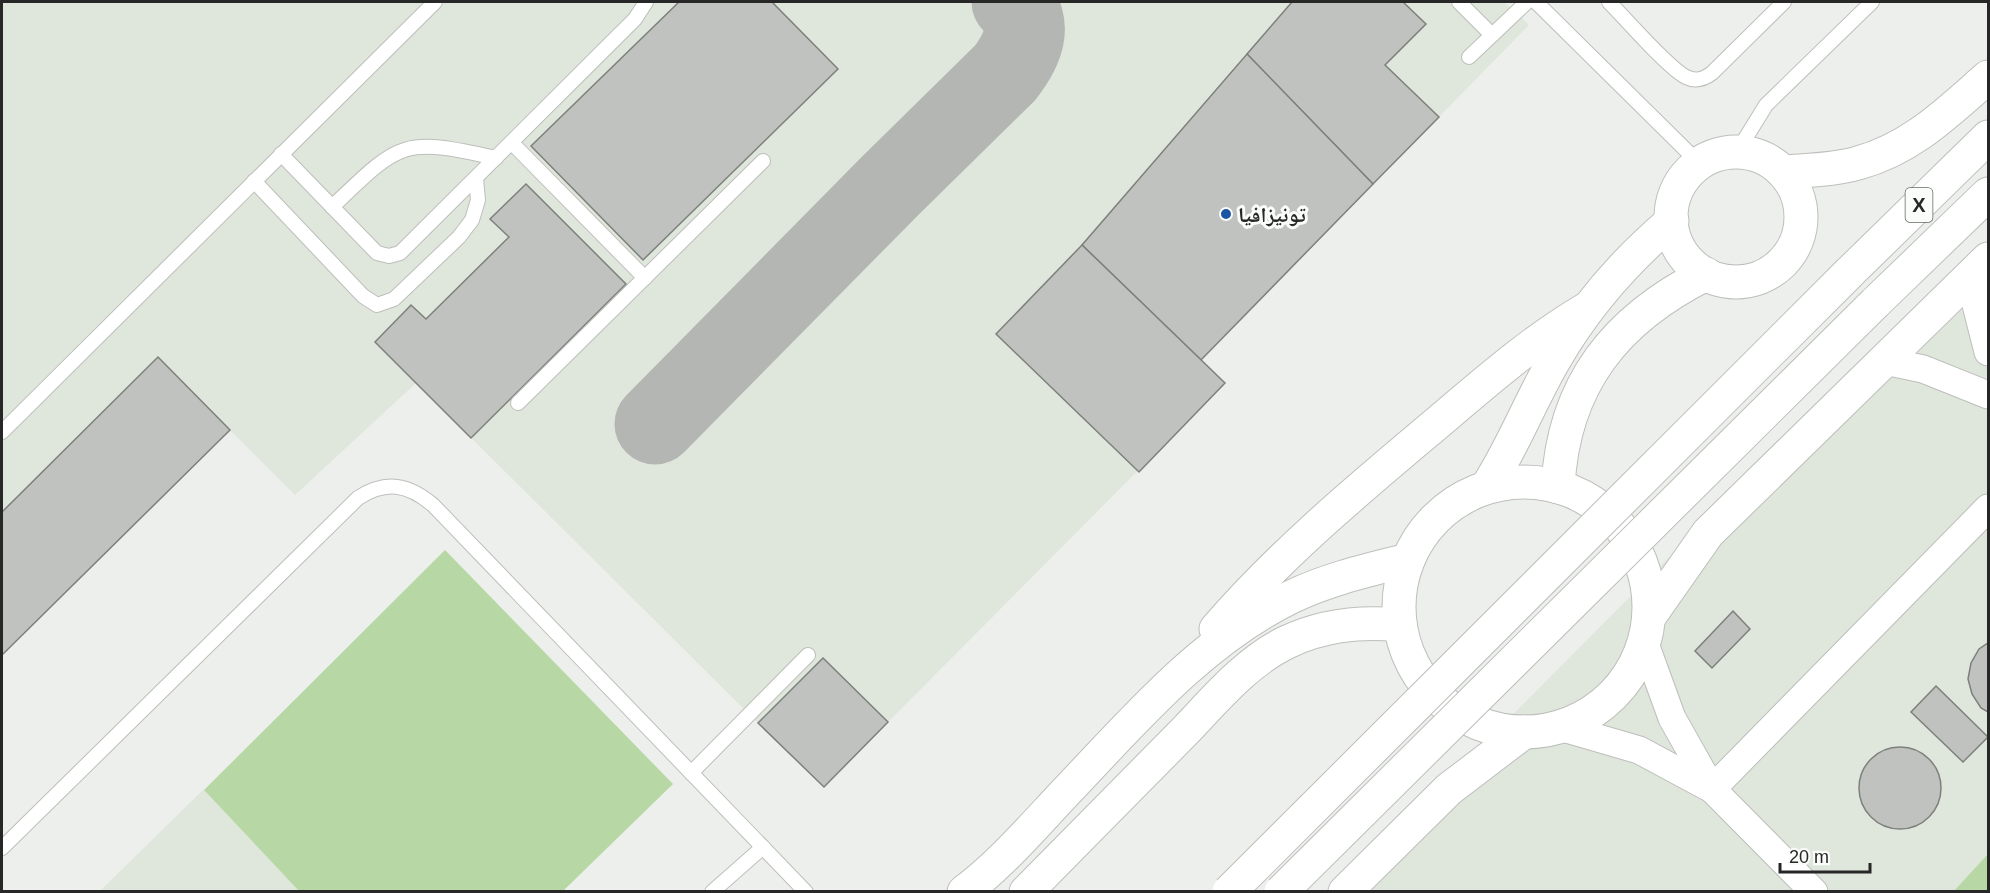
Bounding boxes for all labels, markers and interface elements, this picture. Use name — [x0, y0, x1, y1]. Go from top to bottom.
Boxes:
road number: X — [1906, 188, 1932, 222]
place label: تونيزافيا — [1238, 203, 1306, 227]
marker: تونيزافيا — [1219, 207, 1233, 221]
scale bar — [1780, 836, 1870, 874]
text: 20 m — [1789, 847, 1829, 867]

